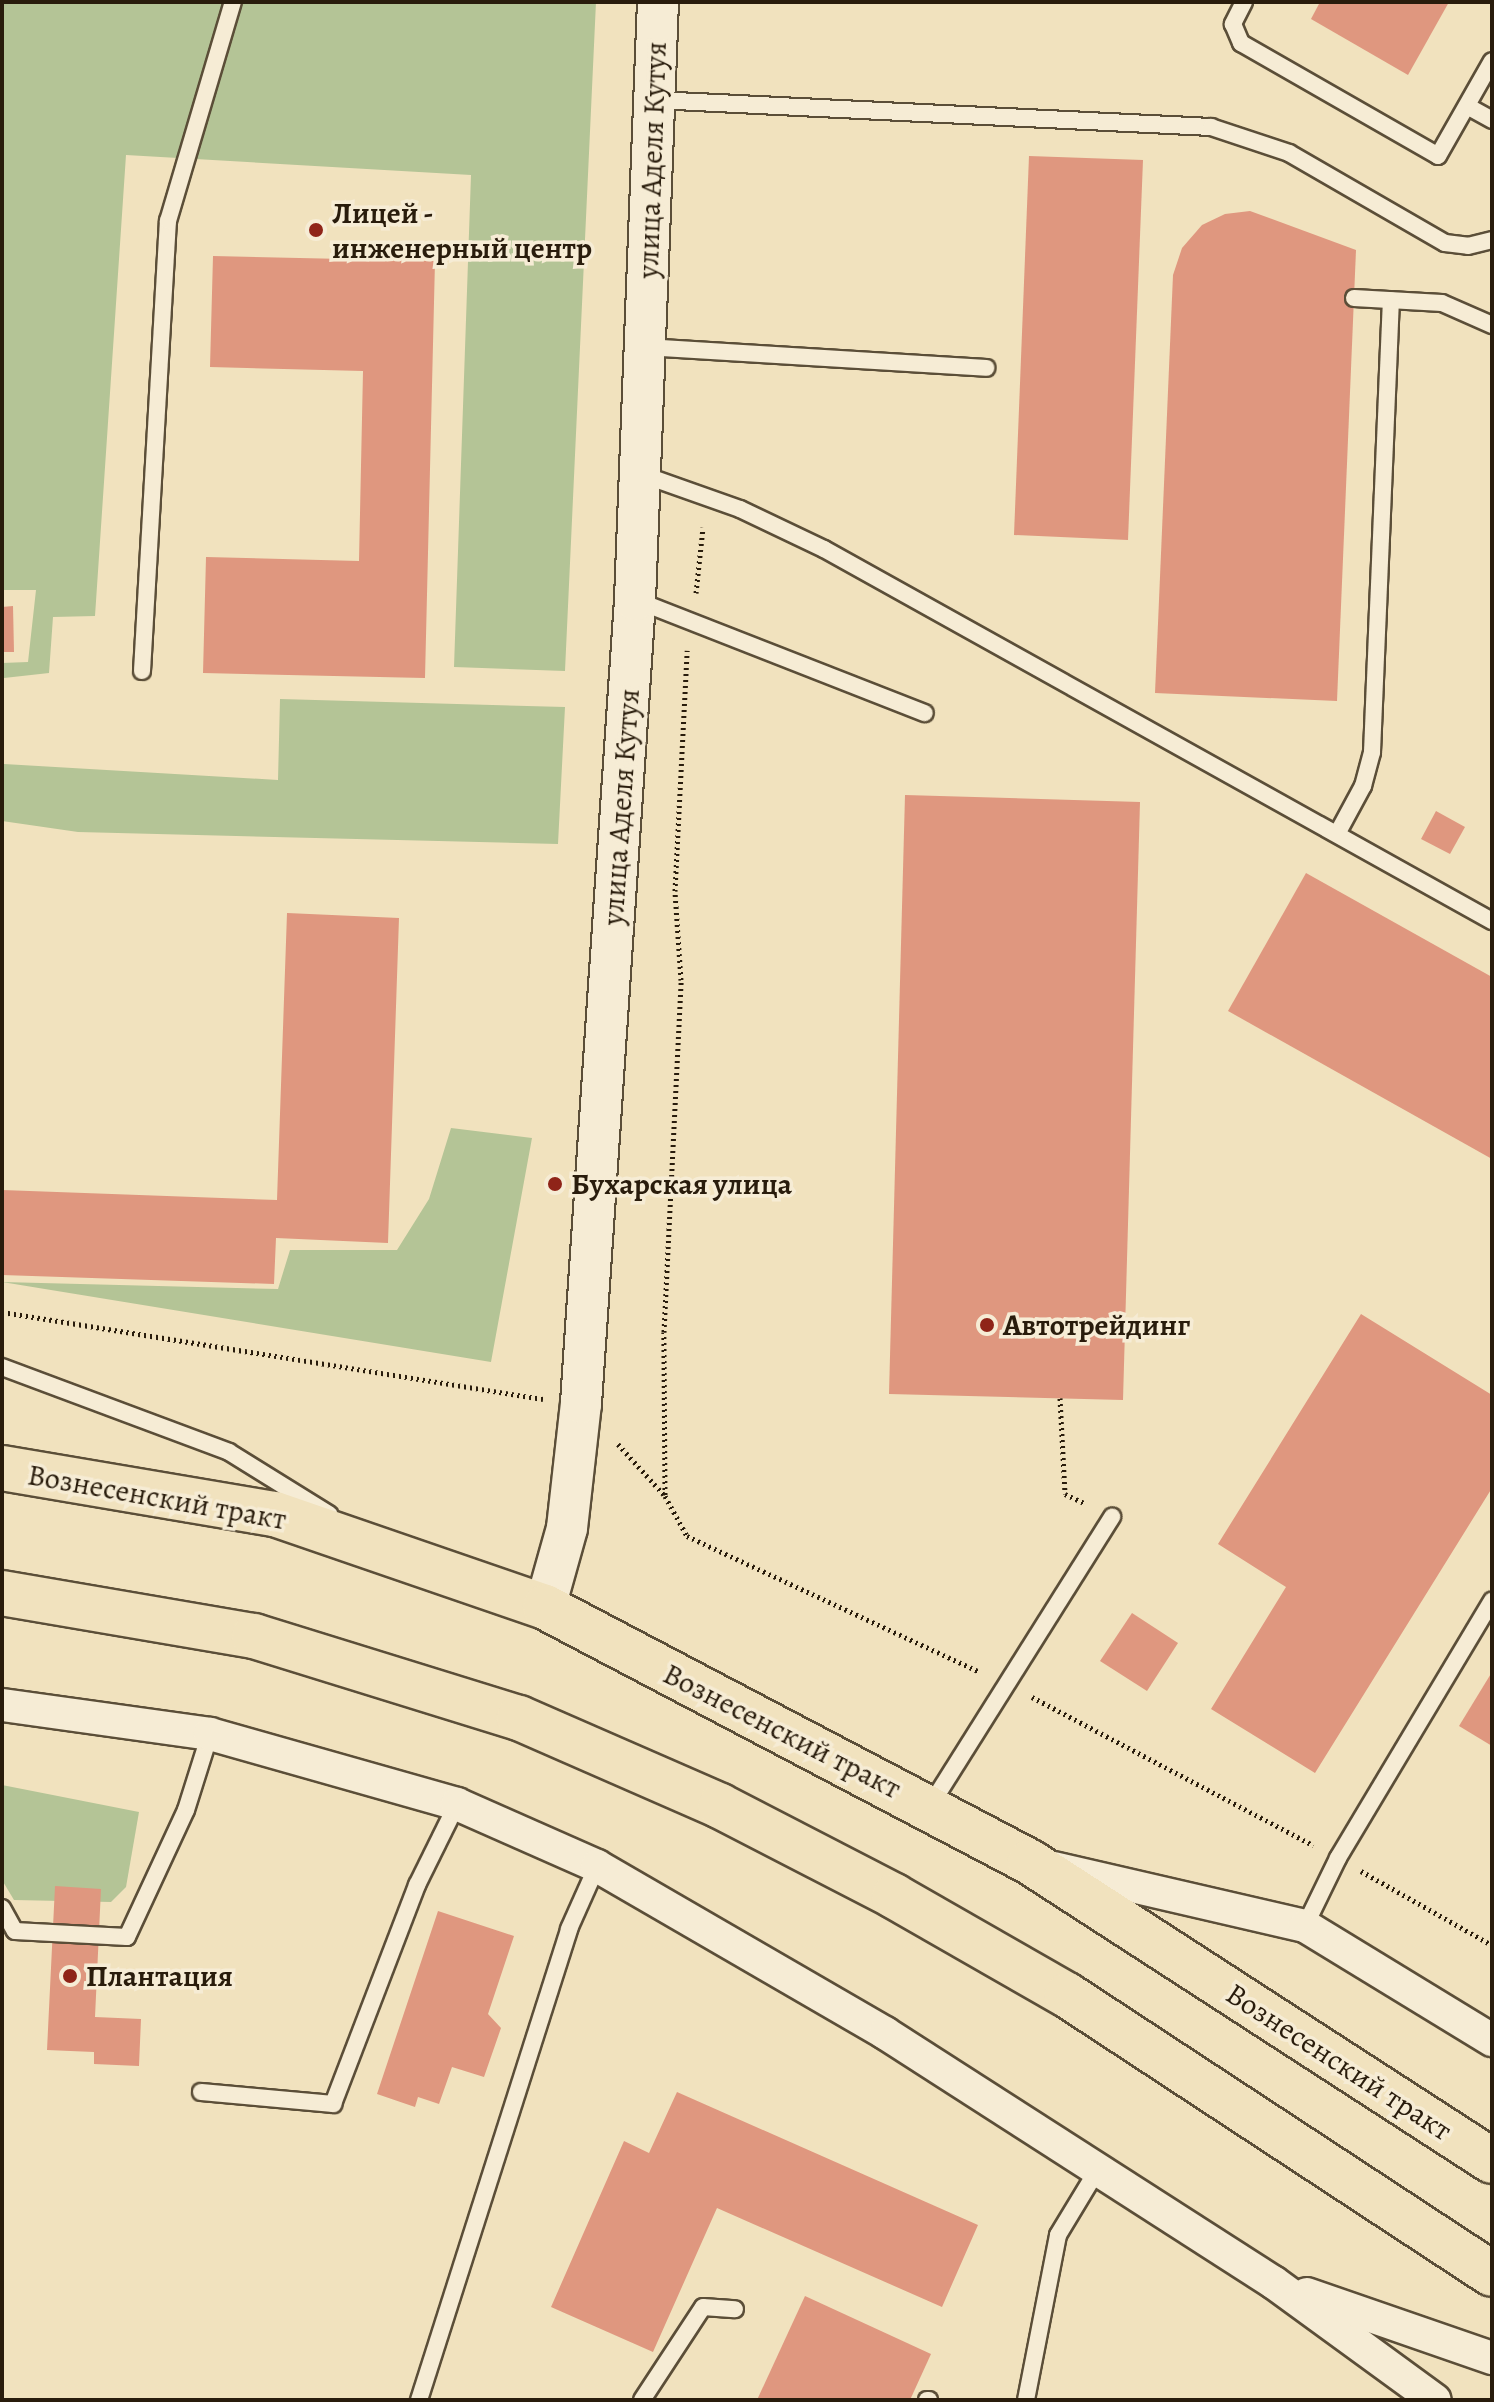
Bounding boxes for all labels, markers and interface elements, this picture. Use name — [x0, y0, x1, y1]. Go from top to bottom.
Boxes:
street label: улица Аделя Кутуя — [630, 41, 674, 279]
place label: Лицей - инженерный центр — [332, 195, 592, 266]
marker: Лицей - инженерный центр — [307, 221, 325, 239]
street label: улица Аделя Кутуя — [595, 688, 647, 926]
place label: Бухарская улица — [571, 1166, 792, 1202]
marker: Бухарская улица — [546, 1175, 564, 1193]
place label: Автотрейдинг — [1003, 1307, 1190, 1343]
marker: Автотрейдинг — [978, 1316, 996, 1334]
street label: Вознесенский тракт — [25, 1457, 289, 1537]
street label: Вознесенский тракт — [657, 1655, 907, 1807]
place label: Плантация — [86, 1958, 233, 1994]
marker: Плантация — [61, 1967, 79, 1985]
street label: Вознесенский тракт — [1219, 1976, 1459, 2148]

